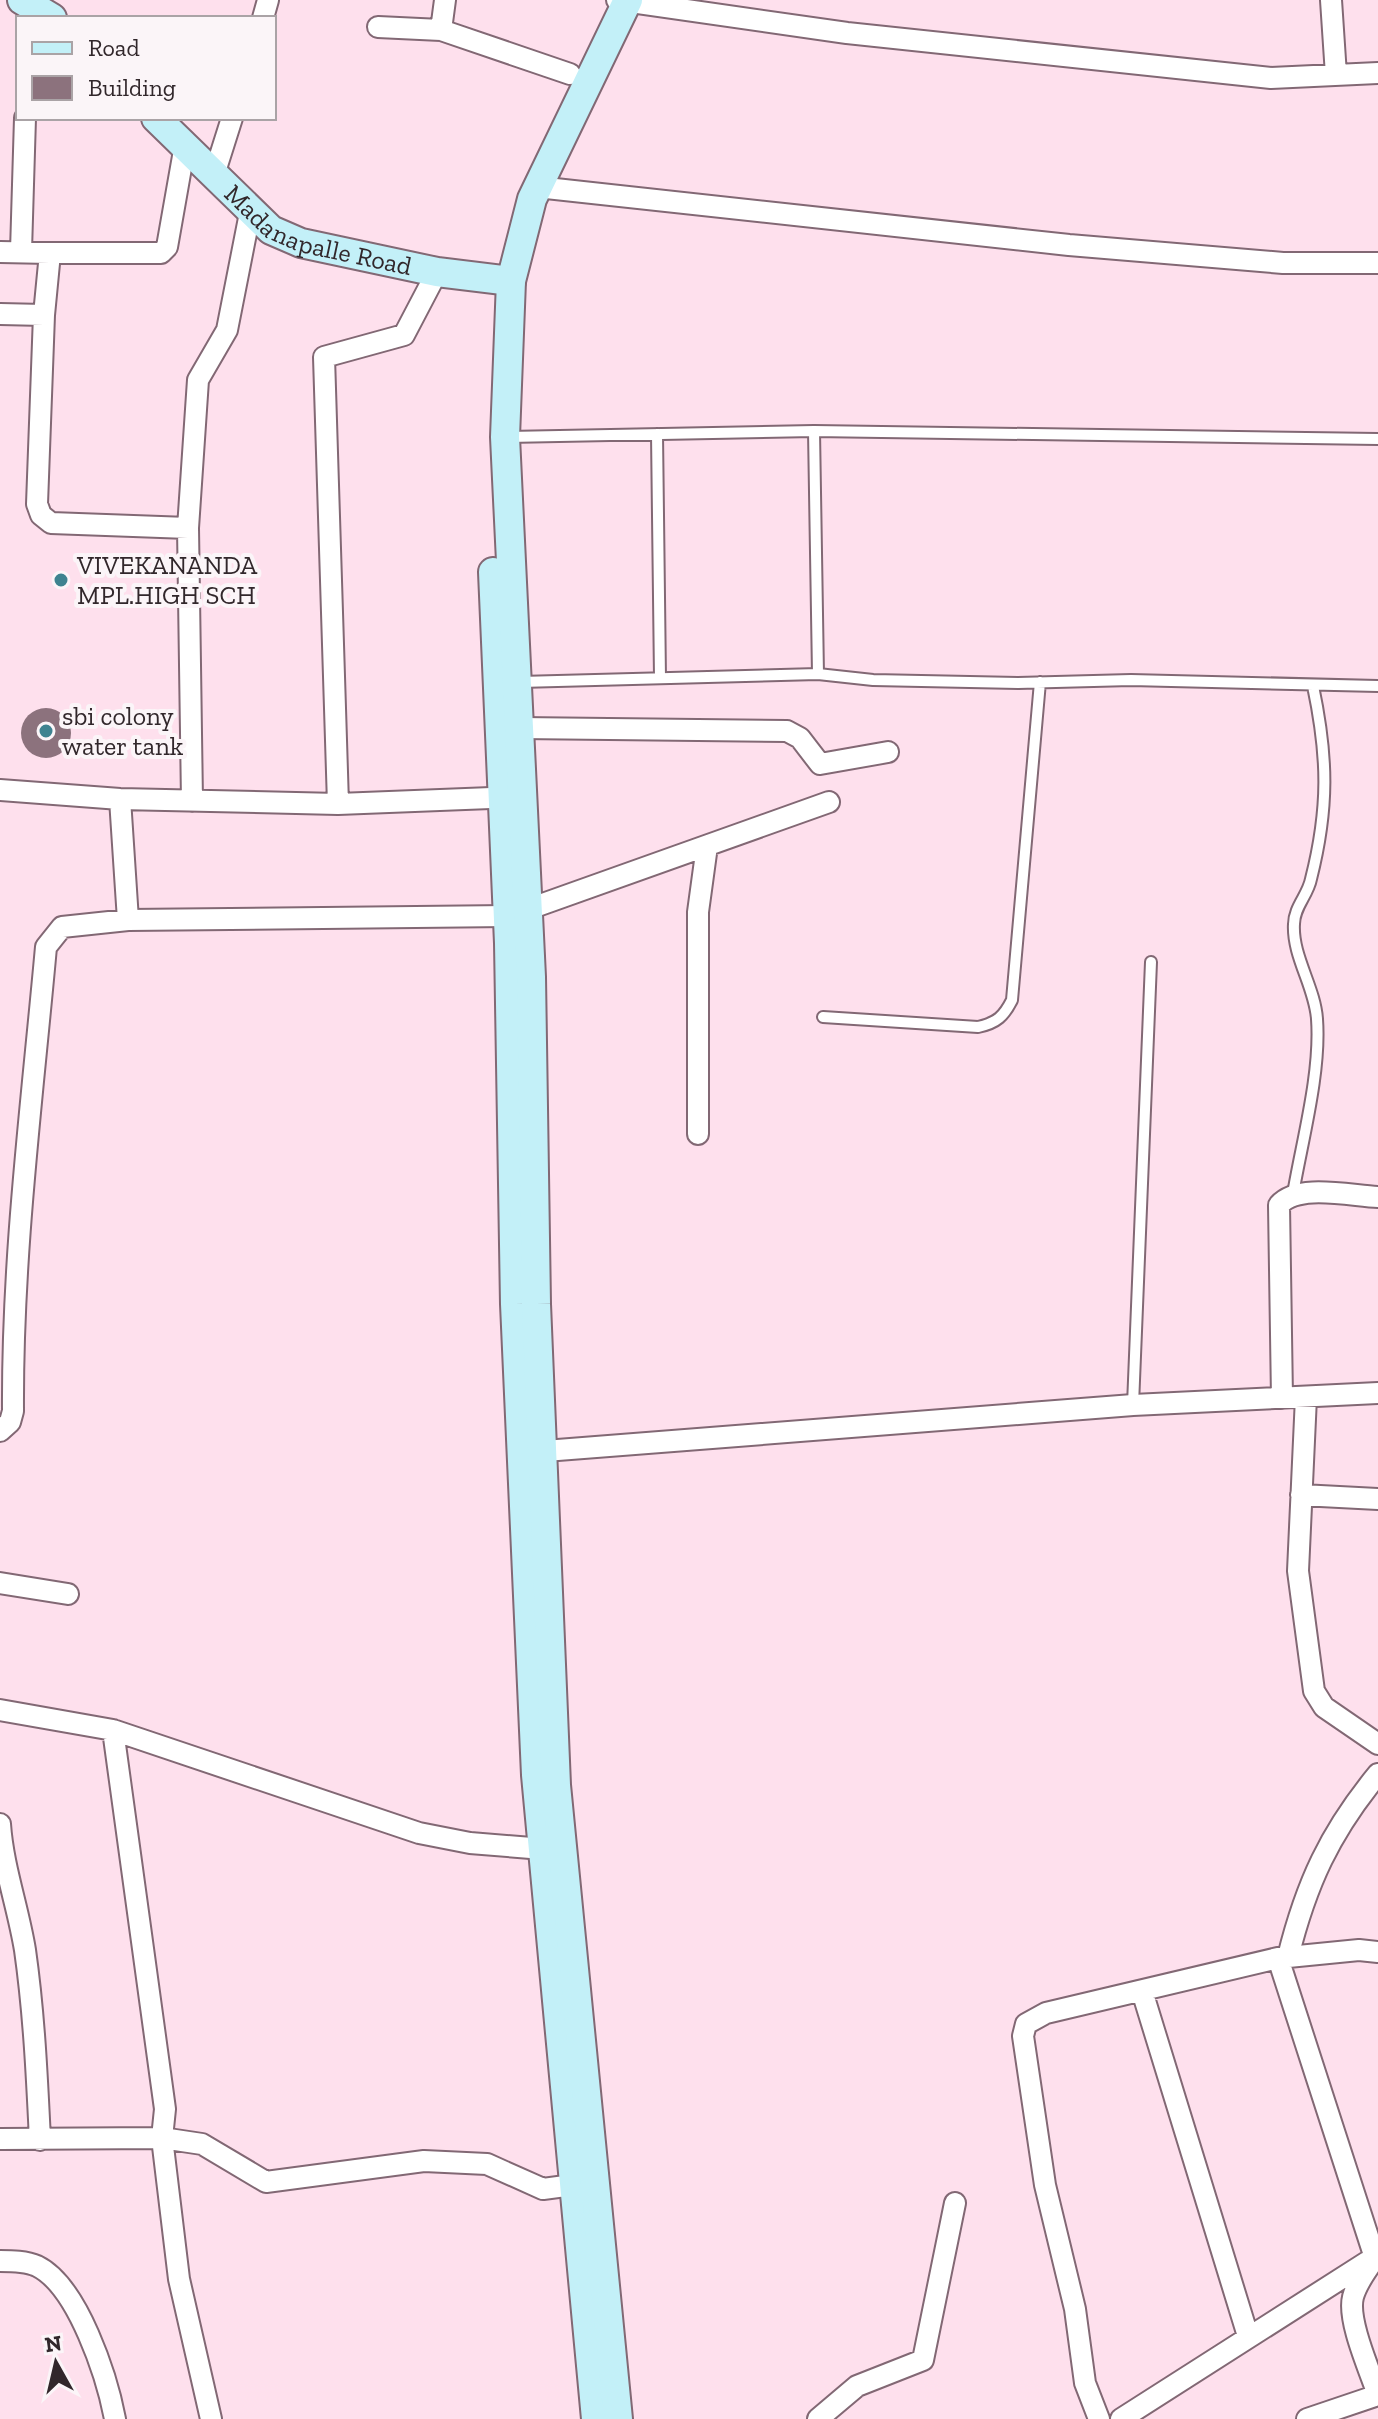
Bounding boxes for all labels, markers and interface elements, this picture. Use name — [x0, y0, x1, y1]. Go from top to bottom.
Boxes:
legend — [16, 16, 276, 120]
text: Road — [88, 33, 140, 62]
text: Building — [88, 73, 176, 102]
street label: Madanapalle Road — [218, 178, 415, 282]
place label: VIVEKANANDA MPL.HIGH SCH — [76, 549, 258, 611]
marker: VIVEKANANDA MPL.HIGH SCH — [52, 571, 70, 589]
place label: sbi colony water tank — [62, 700, 184, 762]
marker: sbi colony water tank — [37, 722, 55, 740]
north arrow — [16, 2323, 96, 2403]
text: N — [43, 2329, 64, 2358]

